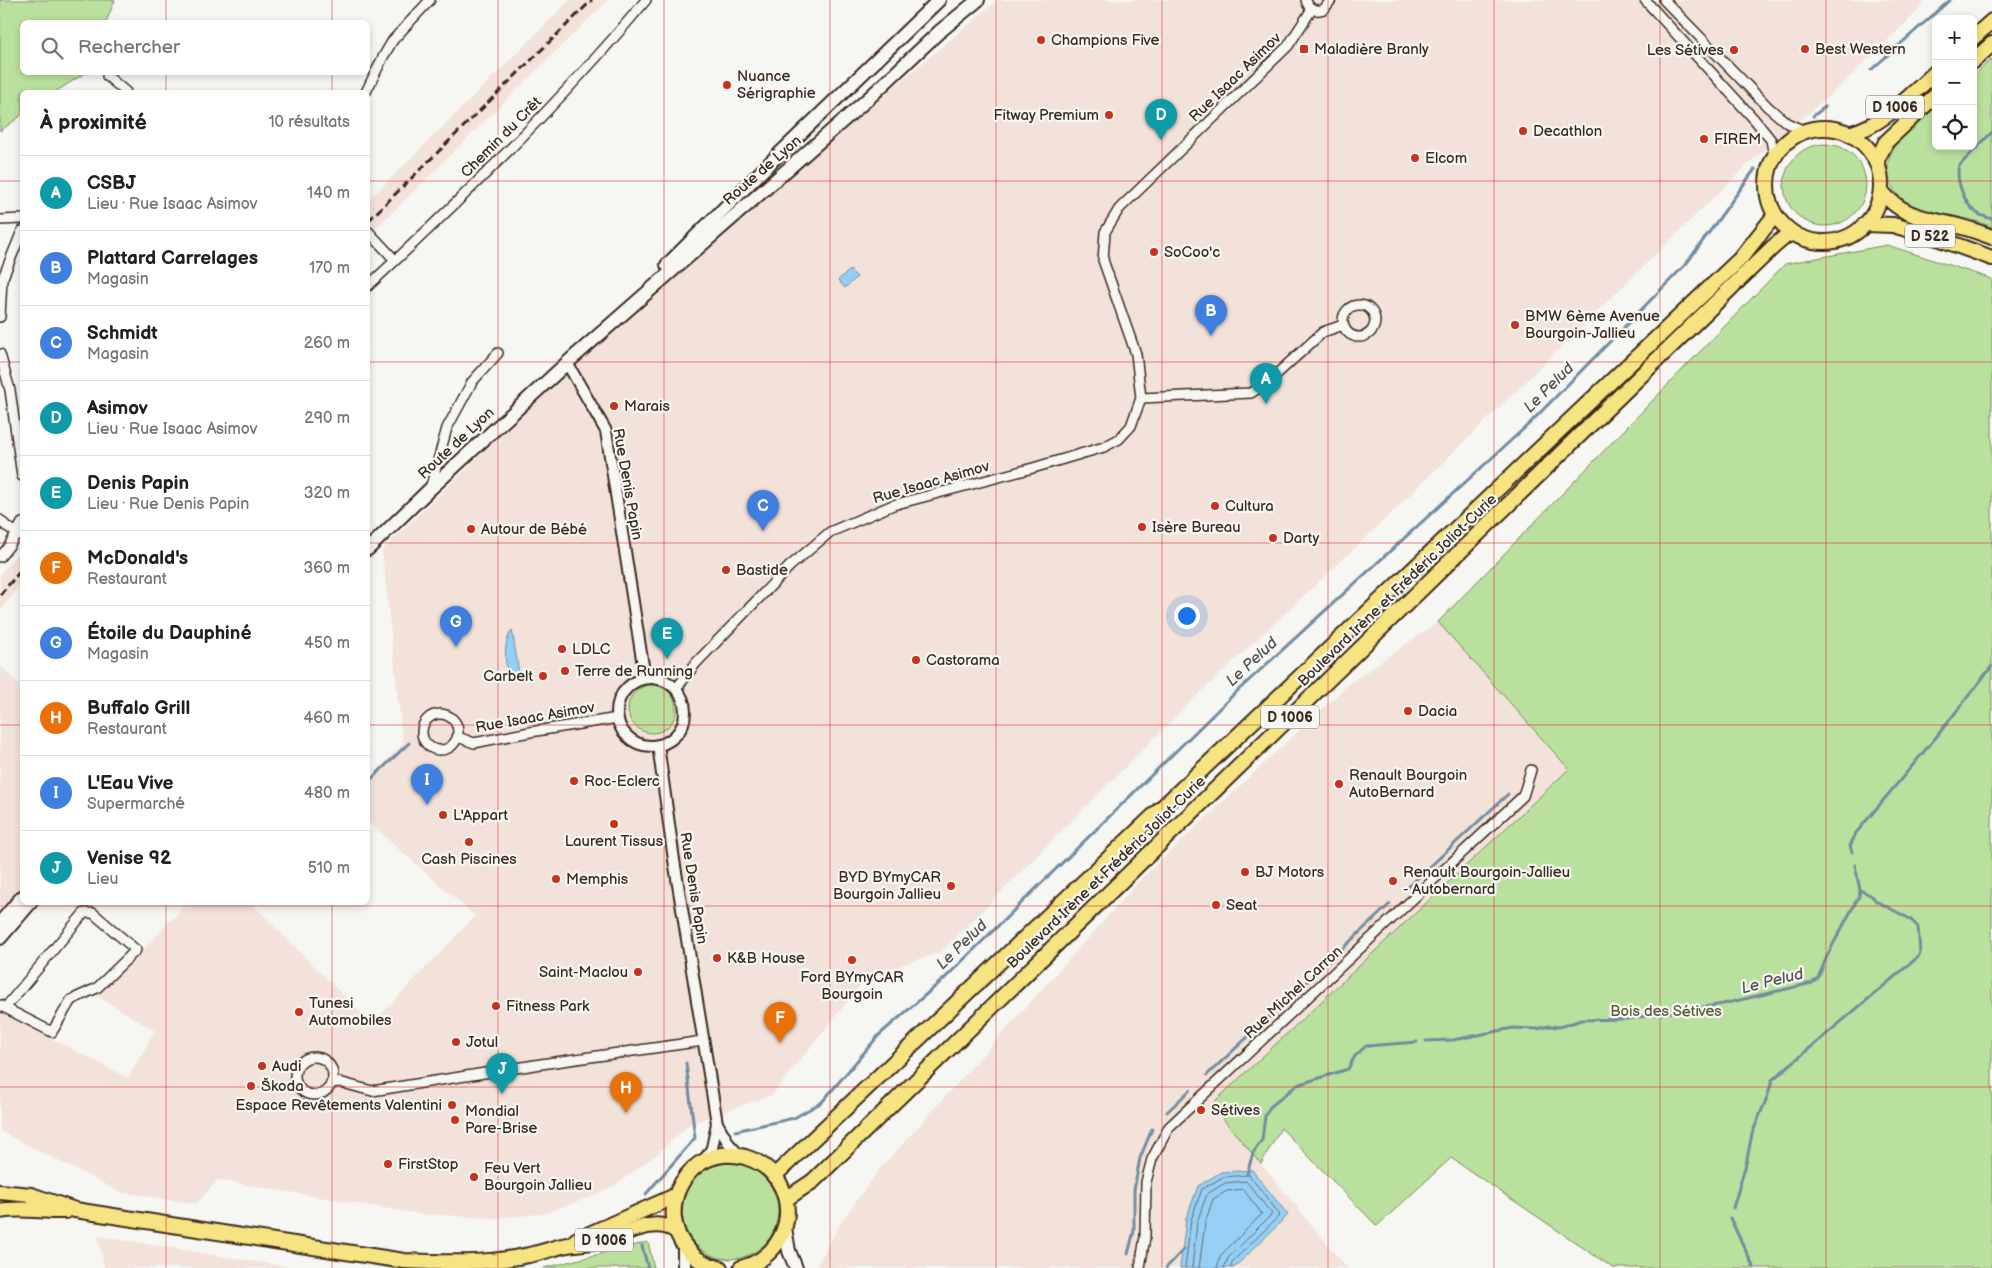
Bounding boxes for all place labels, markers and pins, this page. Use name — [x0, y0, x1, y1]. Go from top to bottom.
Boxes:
place label: Champions Five — [1051, 31, 1159, 50]
marker: Champions Five — [1035, 34, 1047, 46]
place label: Maladière Branly — [1314, 40, 1429, 59]
place label: Best Western — [1815, 40, 1906, 59]
place label: Les Sétives — [1647, 41, 1725, 60]
marker: Maladière Branly — [1298, 43, 1310, 55]
marker: Best Western — [1799, 43, 1811, 55]
marker: Les Sétives — [1728, 44, 1740, 56]
place label: Nuance Sérigraphie — [737, 67, 816, 103]
marker: Nuance Sérigraphie — [721, 79, 733, 91]
pin: D — [1145, 99, 1177, 140]
place label: Fitway Premium — [994, 106, 1099, 125]
marker: Fitway Premium — [1103, 109, 1115, 121]
place label: Decathlon — [1533, 122, 1602, 141]
marker: Decathlon — [1517, 125, 1529, 137]
place label: FIREM — [1714, 130, 1761, 149]
marker: FIREM — [1698, 133, 1710, 145]
place label: Elcom — [1425, 149, 1467, 168]
marker: Elcom — [1409, 152, 1421, 164]
place label: SoCoo'c — [1164, 243, 1220, 262]
marker: SoCoo'c — [1148, 246, 1160, 258]
pin: B — [1195, 295, 1227, 336]
place label: BMW 6ème Avenue Bourgoin-Jallieu — [1525, 307, 1660, 343]
marker: BMW 6ème Avenue Bourgoin-Jallieu — [1509, 319, 1521, 331]
pin: A — [1250, 363, 1282, 404]
place label: Marais — [624, 397, 671, 416]
marker: Marais — [608, 400, 620, 412]
pin: C — [747, 490, 779, 531]
place label: Cultura — [1225, 497, 1274, 516]
marker: Cultura — [1209, 500, 1221, 512]
place label: Isère Bureau — [1152, 518, 1241, 537]
place label: Autour de Bébé — [481, 520, 587, 539]
marker: Isère Bureau — [1136, 521, 1148, 533]
marker: Autour de Bébé — [465, 523, 477, 535]
place label: Darty — [1283, 529, 1319, 548]
marker: Darty — [1267, 532, 1279, 544]
place label: Bastide — [736, 561, 788, 580]
marker: Bastide — [720, 564, 732, 576]
pin: G — [440, 606, 472, 647]
pin: E — [651, 618, 683, 659]
place label: LDLC — [572, 640, 611, 659]
marker: LDLC — [556, 643, 568, 655]
place label: Castorama — [926, 651, 1000, 670]
marker: Castorama — [910, 654, 922, 666]
place label: Terre de Running — [575, 662, 693, 681]
marker: Terre de Running — [559, 665, 571, 677]
place label: Carbelt — [483, 667, 533, 686]
marker: Carbelt — [537, 670, 549, 682]
place label: Dacia — [1418, 702, 1457, 721]
marker: Dacia — [1402, 705, 1414, 717]
pin: I — [411, 764, 443, 805]
place label: Renault Bourgoin AutoBernard — [1349, 766, 1467, 802]
place label: Roc-Eclerc — [584, 772, 660, 791]
marker: Roc-Eclerc — [568, 775, 580, 787]
marker: Renault Bourgoin AutoBernard — [1333, 778, 1345, 790]
place label: L'Appart — [453, 806, 509, 825]
marker: L'Appart — [437, 809, 449, 821]
marker: Laurent Tissus — [608, 818, 620, 830]
place label: Laurent Tissus — [565, 832, 664, 851]
marker: Cash Piscines — [463, 836, 475, 848]
place label: Cash Piscines — [421, 850, 517, 869]
place label: BJ Motors — [1255, 863, 1325, 882]
place label: Renault Bourgoin-Jallieu - Autobernard — [1403, 863, 1570, 899]
marker: BJ Motors — [1239, 866, 1251, 878]
place label: BYD BYmyCAR Bourgoin Jallieu — [833, 868, 941, 904]
place label: Memphis — [566, 870, 629, 889]
marker: Memphis — [550, 873, 562, 885]
marker: Renault Bourgoin-Jallieu - Autobernard — [1387, 875, 1399, 887]
marker: BYD BYmyCAR Bourgoin Jallieu — [945, 880, 957, 892]
place label: Seat — [1226, 896, 1257, 915]
marker: Seat — [1210, 899, 1222, 911]
place label: K&B House — [727, 949, 805, 968]
marker: K&B House — [711, 952, 723, 964]
marker: Ford BYmyCAR Bourgoin — [846, 954, 858, 966]
place label: Saint-Maclou — [539, 963, 628, 982]
marker: Saint-Maclou — [632, 966, 644, 978]
place label: Ford BYmyCAR Bourgoin — [800, 968, 904, 1004]
place label: Tunesi Automobiles — [309, 994, 392, 1030]
place label: Fitness Park — [506, 997, 590, 1016]
marker: Fitness Park — [490, 1000, 502, 1012]
pin: F — [764, 1002, 796, 1043]
marker: Tunesi Automobiles — [293, 1006, 305, 1018]
place label: Jotul — [466, 1033, 498, 1052]
marker: Jotul — [450, 1036, 462, 1048]
pin: J — [486, 1053, 518, 1094]
place label: Audi — [272, 1057, 301, 1076]
marker: Audi — [256, 1060, 268, 1072]
pin: H — [610, 1072, 642, 1113]
place label: Škoda — [261, 1077, 304, 1096]
marker: Škoda — [245, 1080, 257, 1092]
place label: Espace Revêtements Valentini — [235, 1096, 442, 1115]
marker: Espace Revêtements Valentini — [446, 1099, 458, 1111]
place label: Sétives — [1211, 1101, 1261, 1120]
place label: Mondial Pare-Brise — [465, 1102, 537, 1138]
marker: Sétives — [1195, 1104, 1207, 1116]
marker: Mondial Pare-Brise — [449, 1114, 461, 1126]
place label: FirstStop — [398, 1155, 459, 1174]
marker: FirstStop — [382, 1158, 394, 1170]
place label: Feu Vert Bourgoin Jallieu — [484, 1159, 592, 1195]
marker: Feu Vert Bourgoin Jallieu — [468, 1171, 480, 1183]

